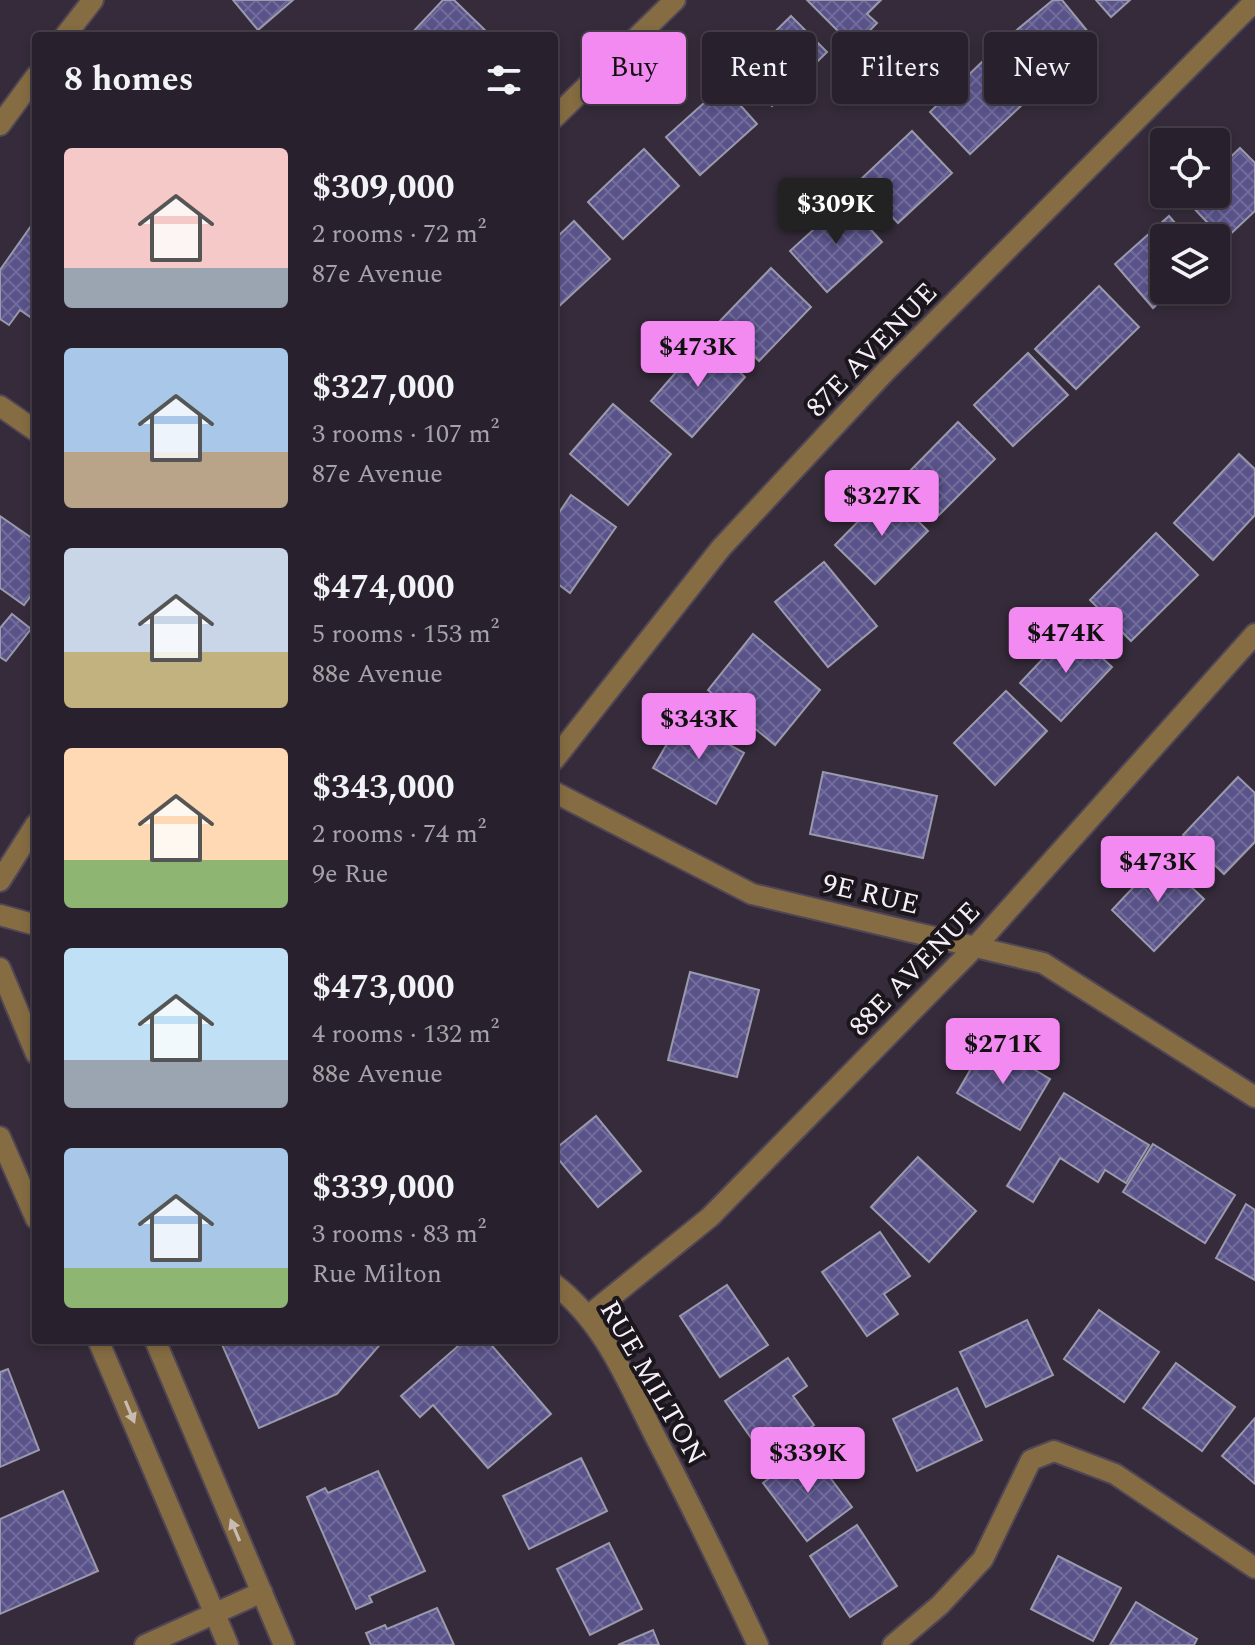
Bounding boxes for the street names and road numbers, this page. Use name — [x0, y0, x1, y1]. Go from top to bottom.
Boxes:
street label: 87E AVENUE — [796, 273, 948, 427]
street label: 9E RUE — [818, 862, 923, 926]
street label: 88E AVENUE — [839, 892, 991, 1046]
street label: RUE MILTON — [588, 1292, 717, 1473]

